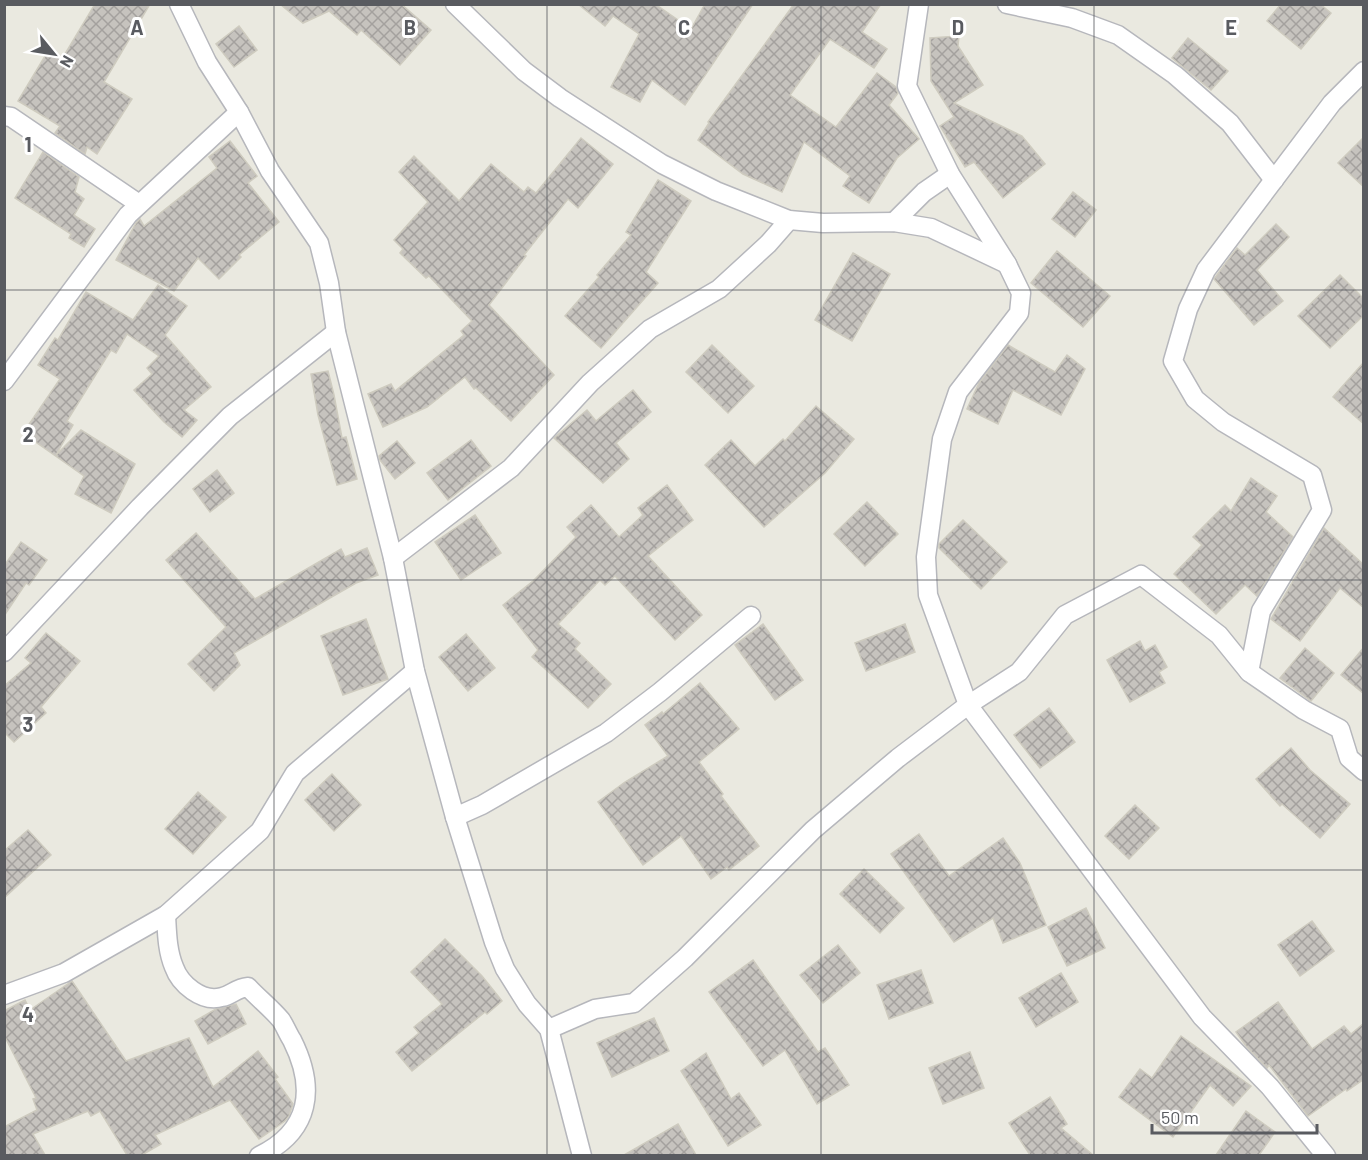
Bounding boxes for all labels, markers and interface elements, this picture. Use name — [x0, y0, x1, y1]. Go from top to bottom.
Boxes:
text: A — [130, 15, 144, 39]
text: B — [404, 15, 416, 39]
text: C — [678, 15, 690, 39]
text: D — [952, 15, 964, 39]
text: E — [1225, 15, 1237, 39]
north arrow — [24, 24, 84, 84]
text: N — [57, 52, 78, 71]
text: 1 — [24, 132, 32, 156]
text: 2 — [22, 422, 34, 446]
text: 3 — [23, 712, 33, 736]
text: 4 — [22, 1002, 34, 1026]
scale bar — [1152, 1097, 1317, 1135]
text: 50 m — [1161, 1106, 1199, 1128]

